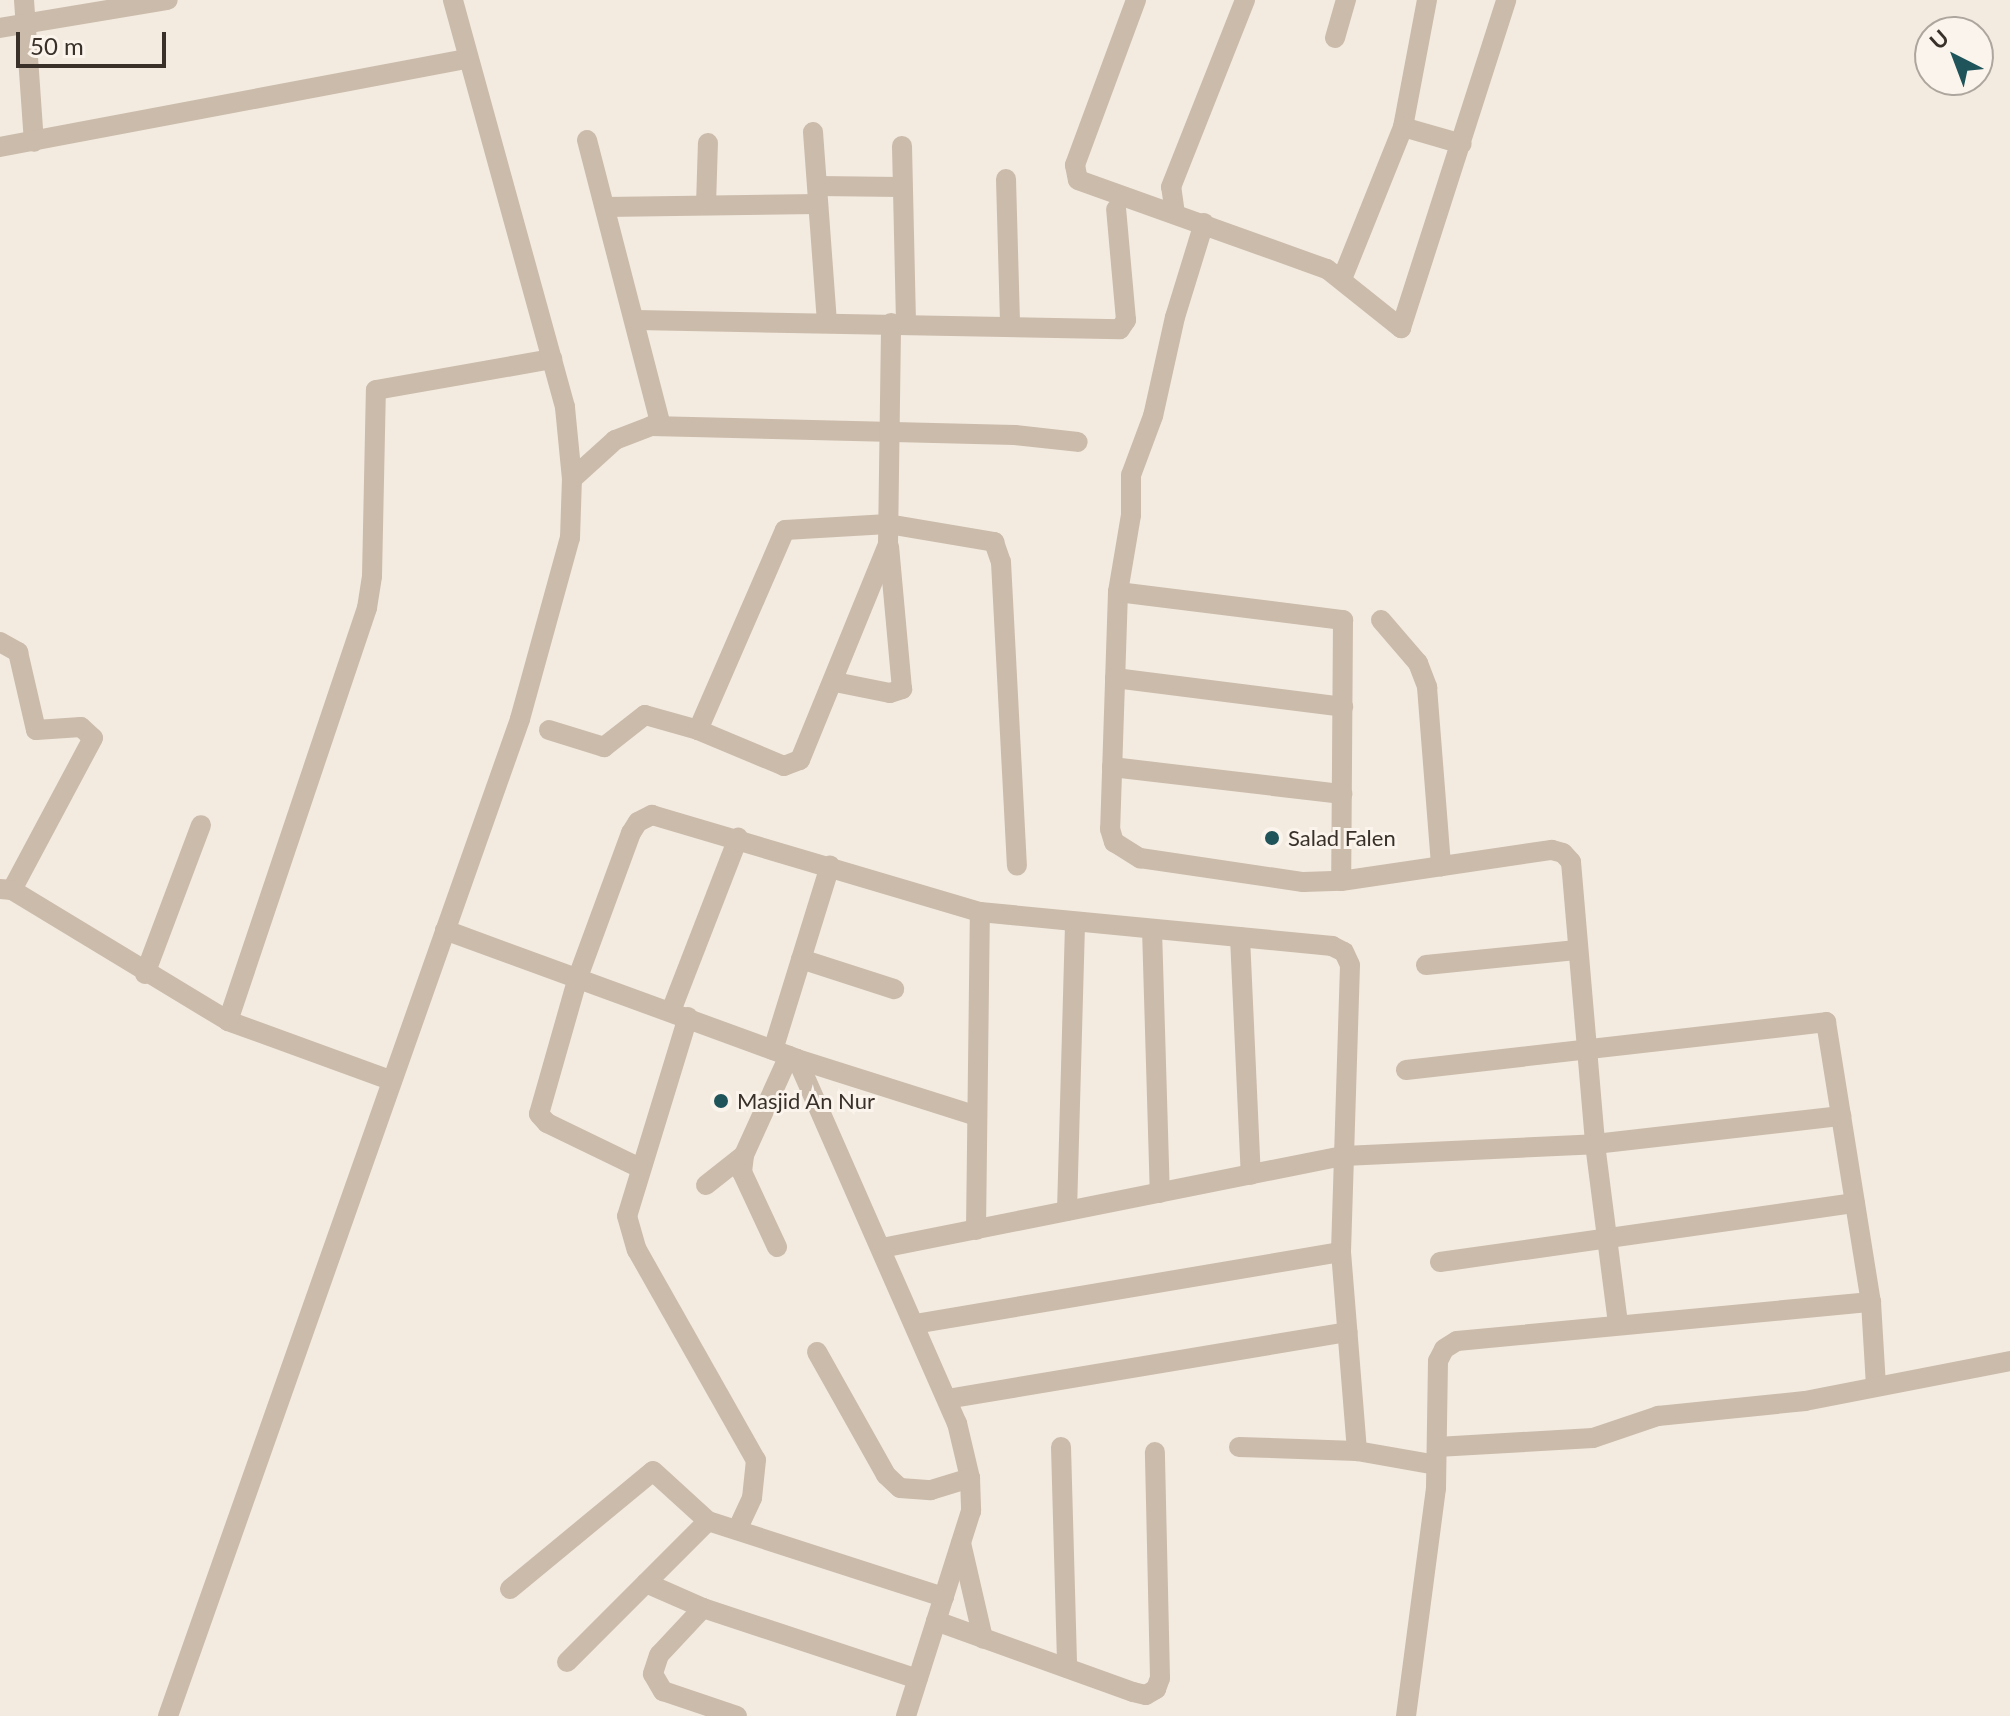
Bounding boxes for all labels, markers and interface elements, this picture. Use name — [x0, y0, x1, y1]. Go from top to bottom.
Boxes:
scale bar — [20, 16, 170, 66]
north arrow — [1914, 16, 1994, 96]
text: U — [1924, 24, 1954, 55]
text: 50 m — [30, 31, 84, 60]
place label: Salad Falen — [1288, 825, 1396, 851]
marker: Salad Falen — [1263, 829, 1281, 847]
place label: Masjid An Nur — [737, 1088, 876, 1114]
marker: Masjid An Nur — [712, 1092, 730, 1110]

